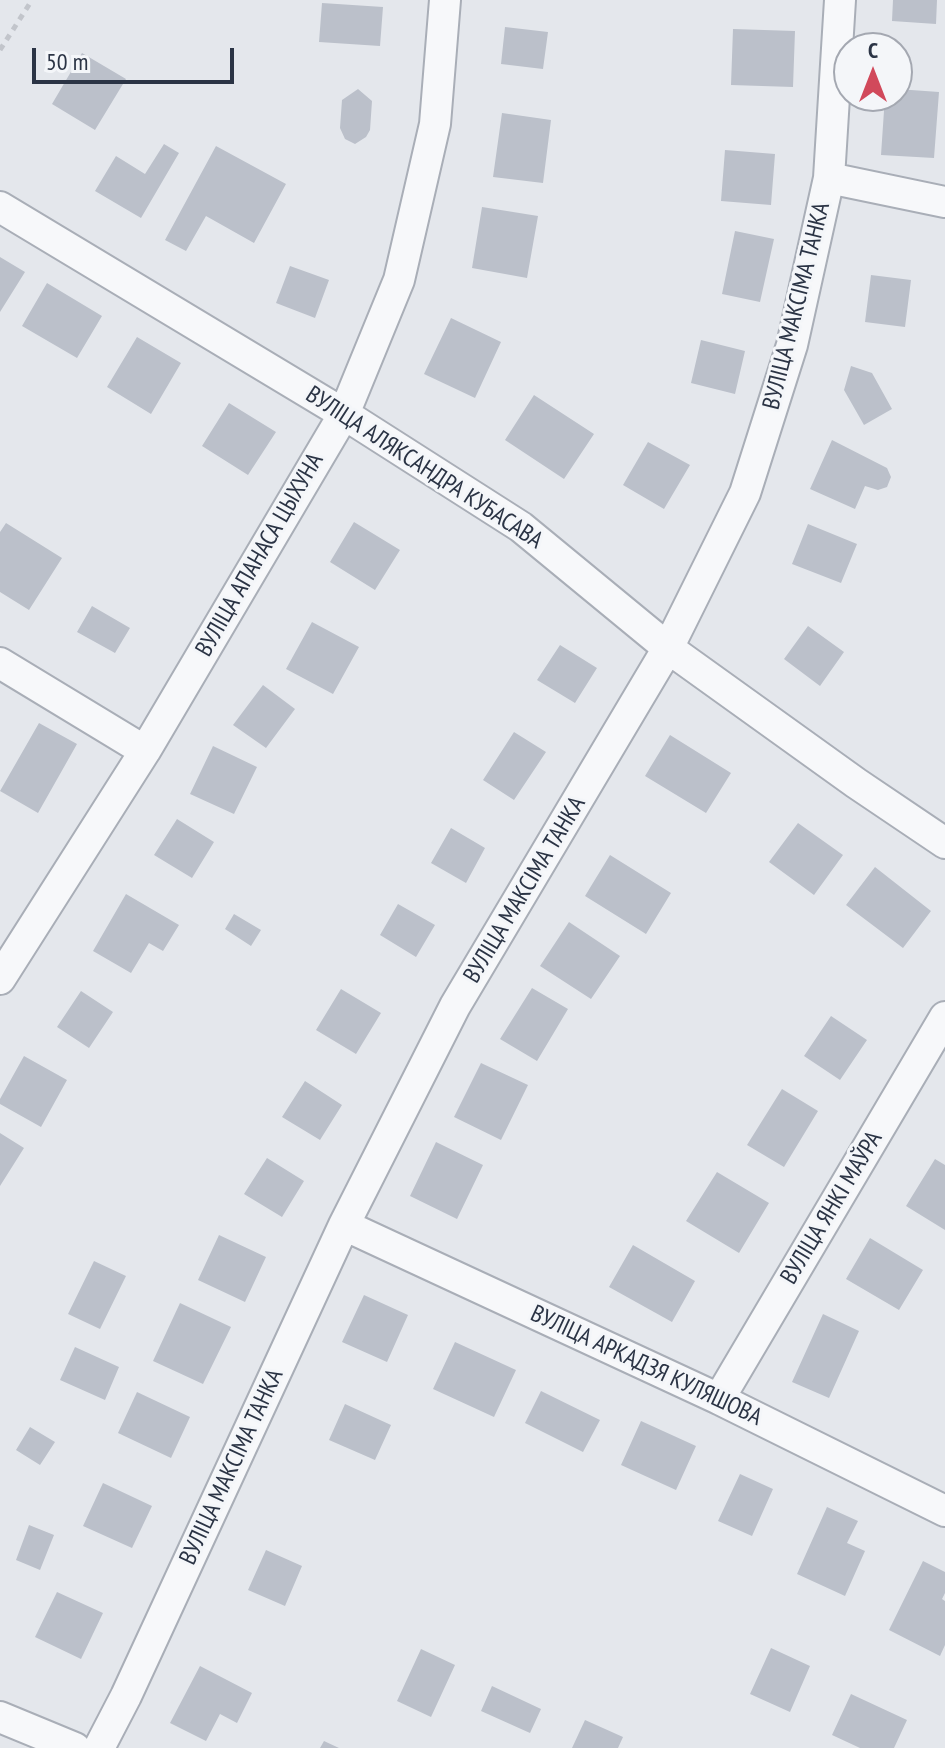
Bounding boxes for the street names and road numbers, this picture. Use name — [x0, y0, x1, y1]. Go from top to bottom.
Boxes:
street label: ВУЛІЦА МАКСІМА ТАНКА — [757, 199, 837, 413]
street label: ВУЛІЦА АЛЯКСАНДРА КУБАСАВА — [300, 381, 548, 555]
street label: ВУЛІЦА АПАНАСА ЦЫХУНА — [190, 448, 330, 662]
street label: ВУЛІЦА МАКСІМА ТАНКА — [458, 792, 592, 988]
street label: ВУЛІЦА ЯНКІ МАЎРА — [775, 1126, 889, 1290]
street label: ВУЛІЦА АРКАДЗЯ КУЛЯШОВА — [526, 1300, 766, 1432]
street label: ВУЛІЦА МАКСІМА ТАНКА — [174, 1365, 290, 1569]

